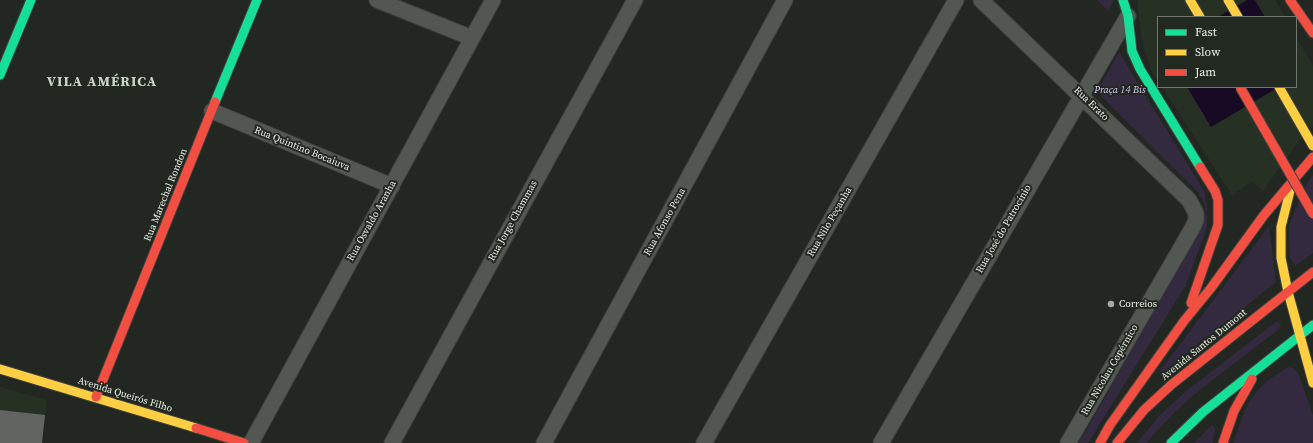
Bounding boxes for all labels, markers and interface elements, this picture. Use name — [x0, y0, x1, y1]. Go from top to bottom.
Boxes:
legend — [1157, 16, 1297, 88]
text: Fast — [1195, 24, 1217, 40]
text: Slow — [1195, 44, 1220, 60]
text: Jam — [1195, 64, 1216, 80]
district label: VILA AMÉRICA — [47, 74, 157, 90]
park label: Praça 14 Bis — [1094, 84, 1146, 96]
street label: Rua Erato — [1071, 85, 1111, 123]
street label: Rua Quintino Bocaiuva — [252, 124, 352, 174]
street label: Rua Marechal Rondon — [142, 147, 190, 243]
street label: Rua Osvaldo Aranha — [345, 179, 399, 263]
street label: Rua Jorge Chammas — [486, 179, 540, 263]
street label: Rua José do Patrocínio — [974, 183, 1034, 275]
street label: Rua Nilo Peçanha — [805, 185, 855, 259]
street label: Rua Afonso Pena — [641, 186, 689, 258]
place label: Correios — [1119, 298, 1157, 310]
marker: Correios — [1106, 299, 1116, 309]
street label: Avenida Santos Dumont — [1159, 307, 1249, 383]
street label: Rua Nicolau Copérnico — [1079, 323, 1141, 417]
street label: Avenida Queirós Filho — [76, 375, 174, 415]

